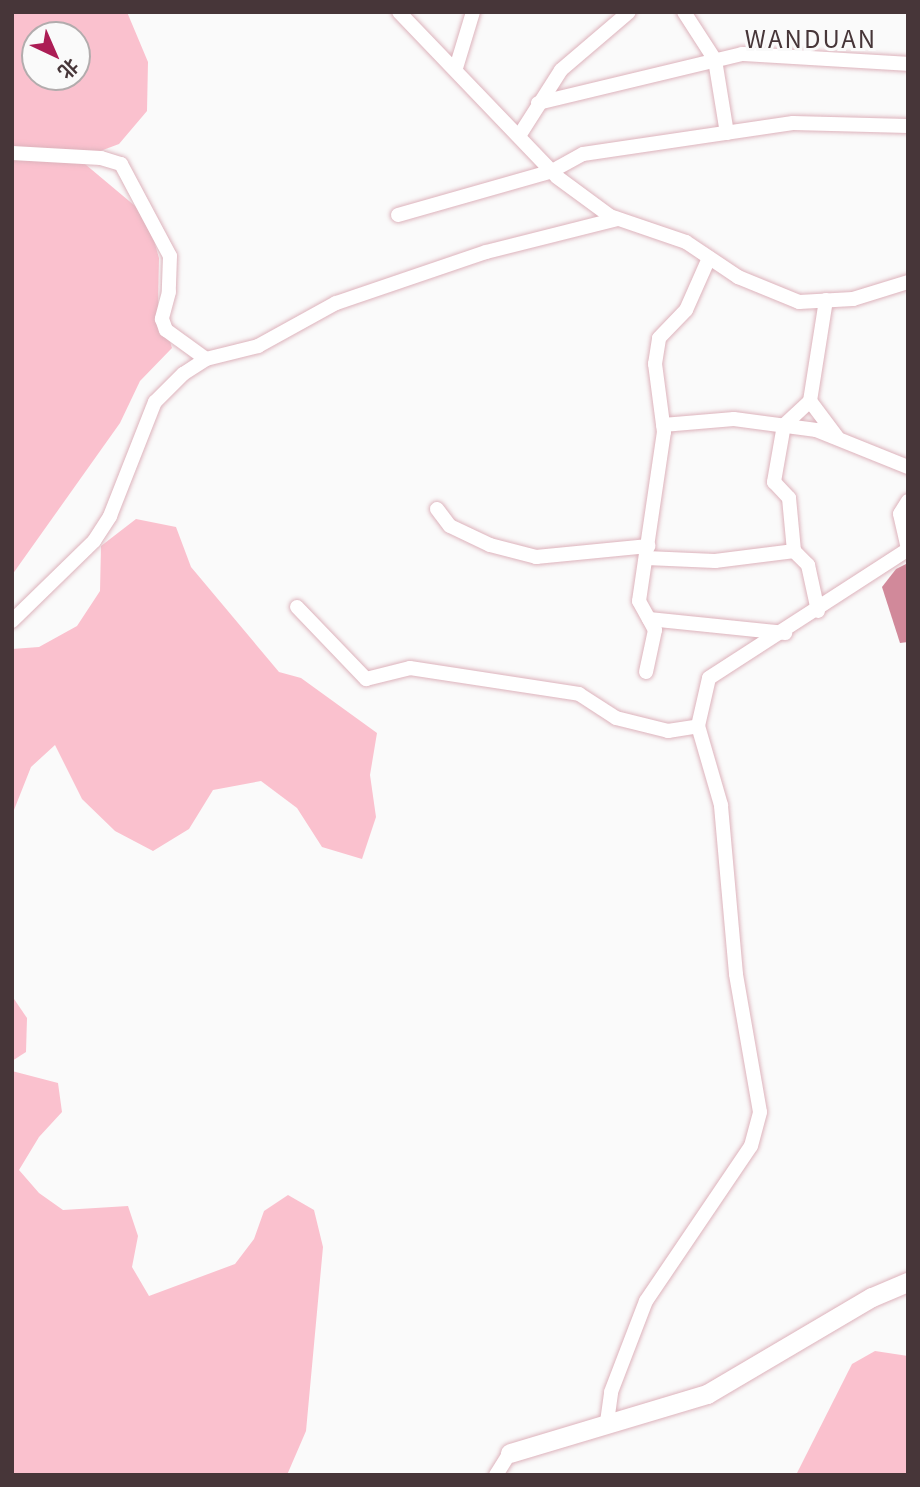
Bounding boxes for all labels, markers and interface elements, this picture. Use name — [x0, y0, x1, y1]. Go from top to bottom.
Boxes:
north arrow — [21, 21, 91, 91]
district label: WANDUAN — [746, 24, 876, 52]
text: 北 — [53, 54, 86, 86]

